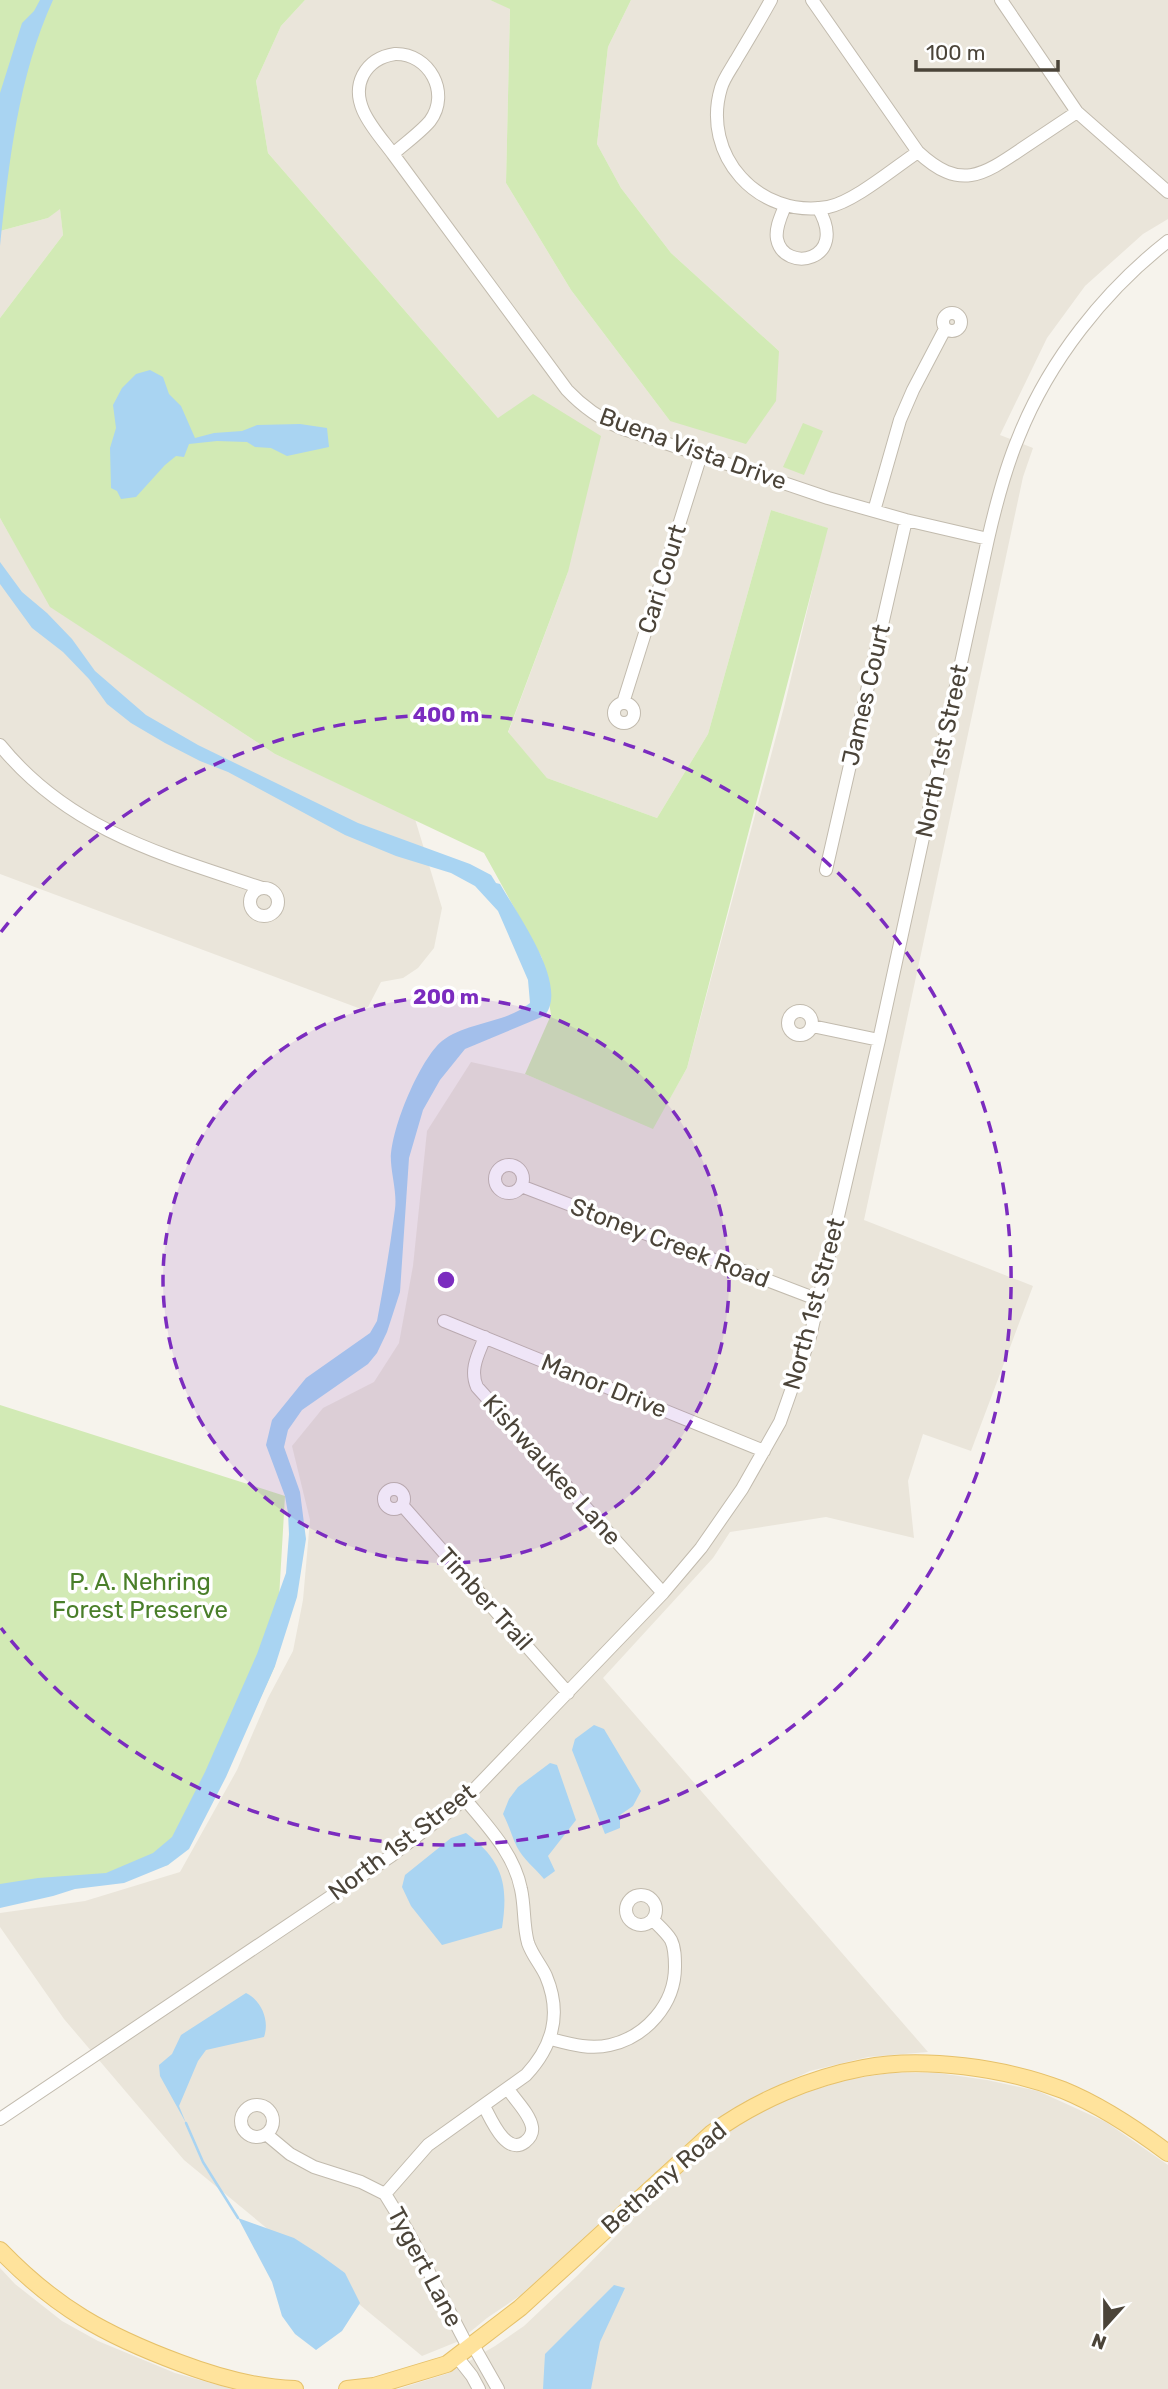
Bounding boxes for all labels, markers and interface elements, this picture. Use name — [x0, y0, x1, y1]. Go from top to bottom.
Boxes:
scale bar — [916, 28, 1058, 72]
text: 100 m — [926, 40, 985, 65]
street label: Buena Vista Drive — [596, 402, 790, 496]
street label: Cari Court — [632, 521, 692, 637]
street label: James Court — [836, 622, 896, 768]
street label: North 1st Street — [910, 662, 974, 840]
text: 400 m — [413, 702, 479, 727]
text: 200 m — [413, 984, 479, 1009]
street label: Stoney Creek Road — [567, 1192, 773, 1294]
street label: North 1st Street — [778, 1215, 850, 1393]
centre of rings — [434, 1268, 458, 1292]
street label: Manor Drive — [537, 1348, 671, 1424]
street label: Kishwaukee Lane — [477, 1389, 627, 1551]
street label: Timber Trail — [432, 1542, 538, 1656]
park label: P. A. Nehring Forest Preserve — [52, 1568, 228, 1624]
street label: North 1st Street — [323, 1778, 481, 1906]
street label: Bethany Road — [596, 2116, 732, 2240]
street label: Tygert Lane — [382, 2202, 468, 2332]
north arrow — [1070, 2291, 1140, 2361]
text: N — [1089, 2328, 1110, 2355]

